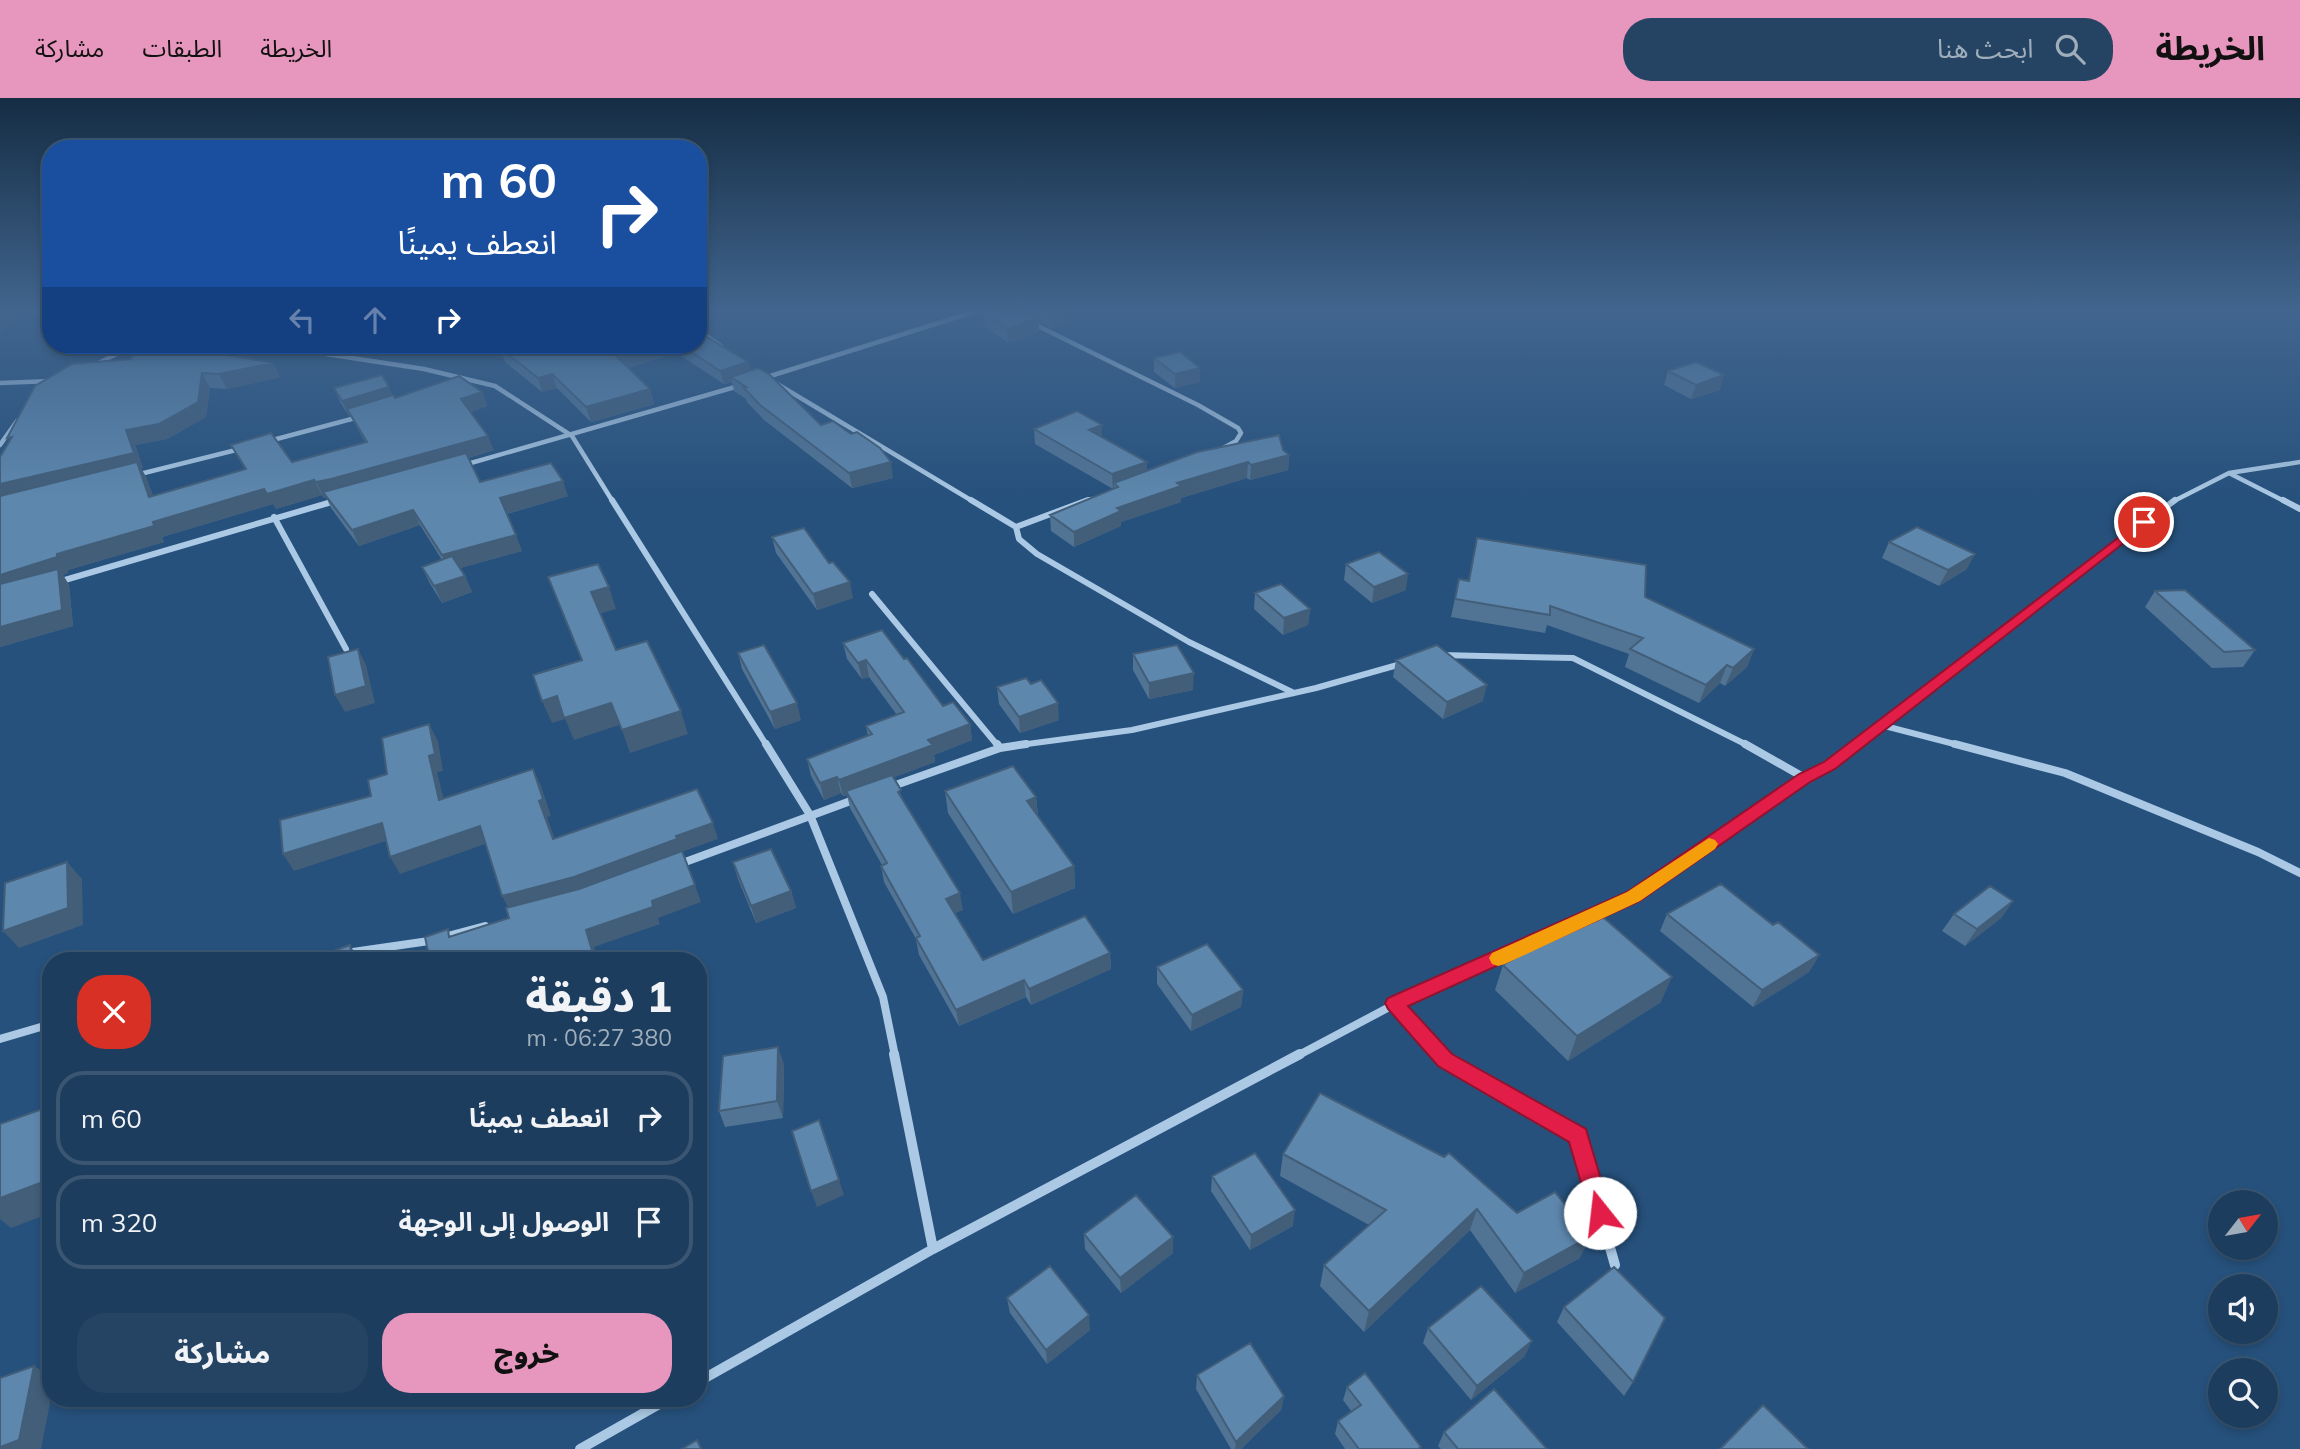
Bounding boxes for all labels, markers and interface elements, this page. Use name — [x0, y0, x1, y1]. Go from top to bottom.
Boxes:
search box — [1623, 18, 2113, 81]
text: الخريطة — [2155, 27, 2265, 68]
icon: search — [2051, 30, 2089, 68]
text: ابحث هنا — [1937, 32, 2033, 65]
text: مشاركة — [35, 33, 104, 63]
text: الطبقات — [142, 33, 222, 63]
text: الخريطة — [260, 33, 332, 63]
text: 60 m — [441, 149, 557, 210]
icon: right — [581, 168, 672, 259]
text: انعطف يمينًا — [398, 222, 557, 262]
icon: left — [283, 301, 321, 339]
icon: ahead — [356, 301, 394, 339]
icon: right — [429, 301, 467, 339]
pin — [2114, 492, 2174, 552]
icon: arrive — [2125, 503, 2163, 541]
text: 1 دقيقة — [525, 970, 672, 1023]
button: close — [77, 975, 151, 1049]
text: 380 m · 06:27 — [527, 1023, 672, 1052]
icon: right — [630, 1099, 668, 1137]
text: انعطف يمينًا — [469, 1101, 609, 1134]
text: 60 m — [81, 1102, 142, 1135]
position arrow — [1563, 1176, 1637, 1250]
north arrow — [2208, 1190, 2278, 1260]
map controls — [2208, 1190, 2278, 1428]
icon: arrive — [630, 1203, 668, 1241]
text: الوصول إلى الوجهة — [398, 1205, 609, 1238]
text: 320 m — [81, 1206, 157, 1239]
button: sound — [2208, 1274, 2278, 1344]
button: مشاركة — [77, 1313, 368, 1393]
button: خروج — [382, 1313, 672, 1393]
button: search — [2208, 1358, 2278, 1428]

